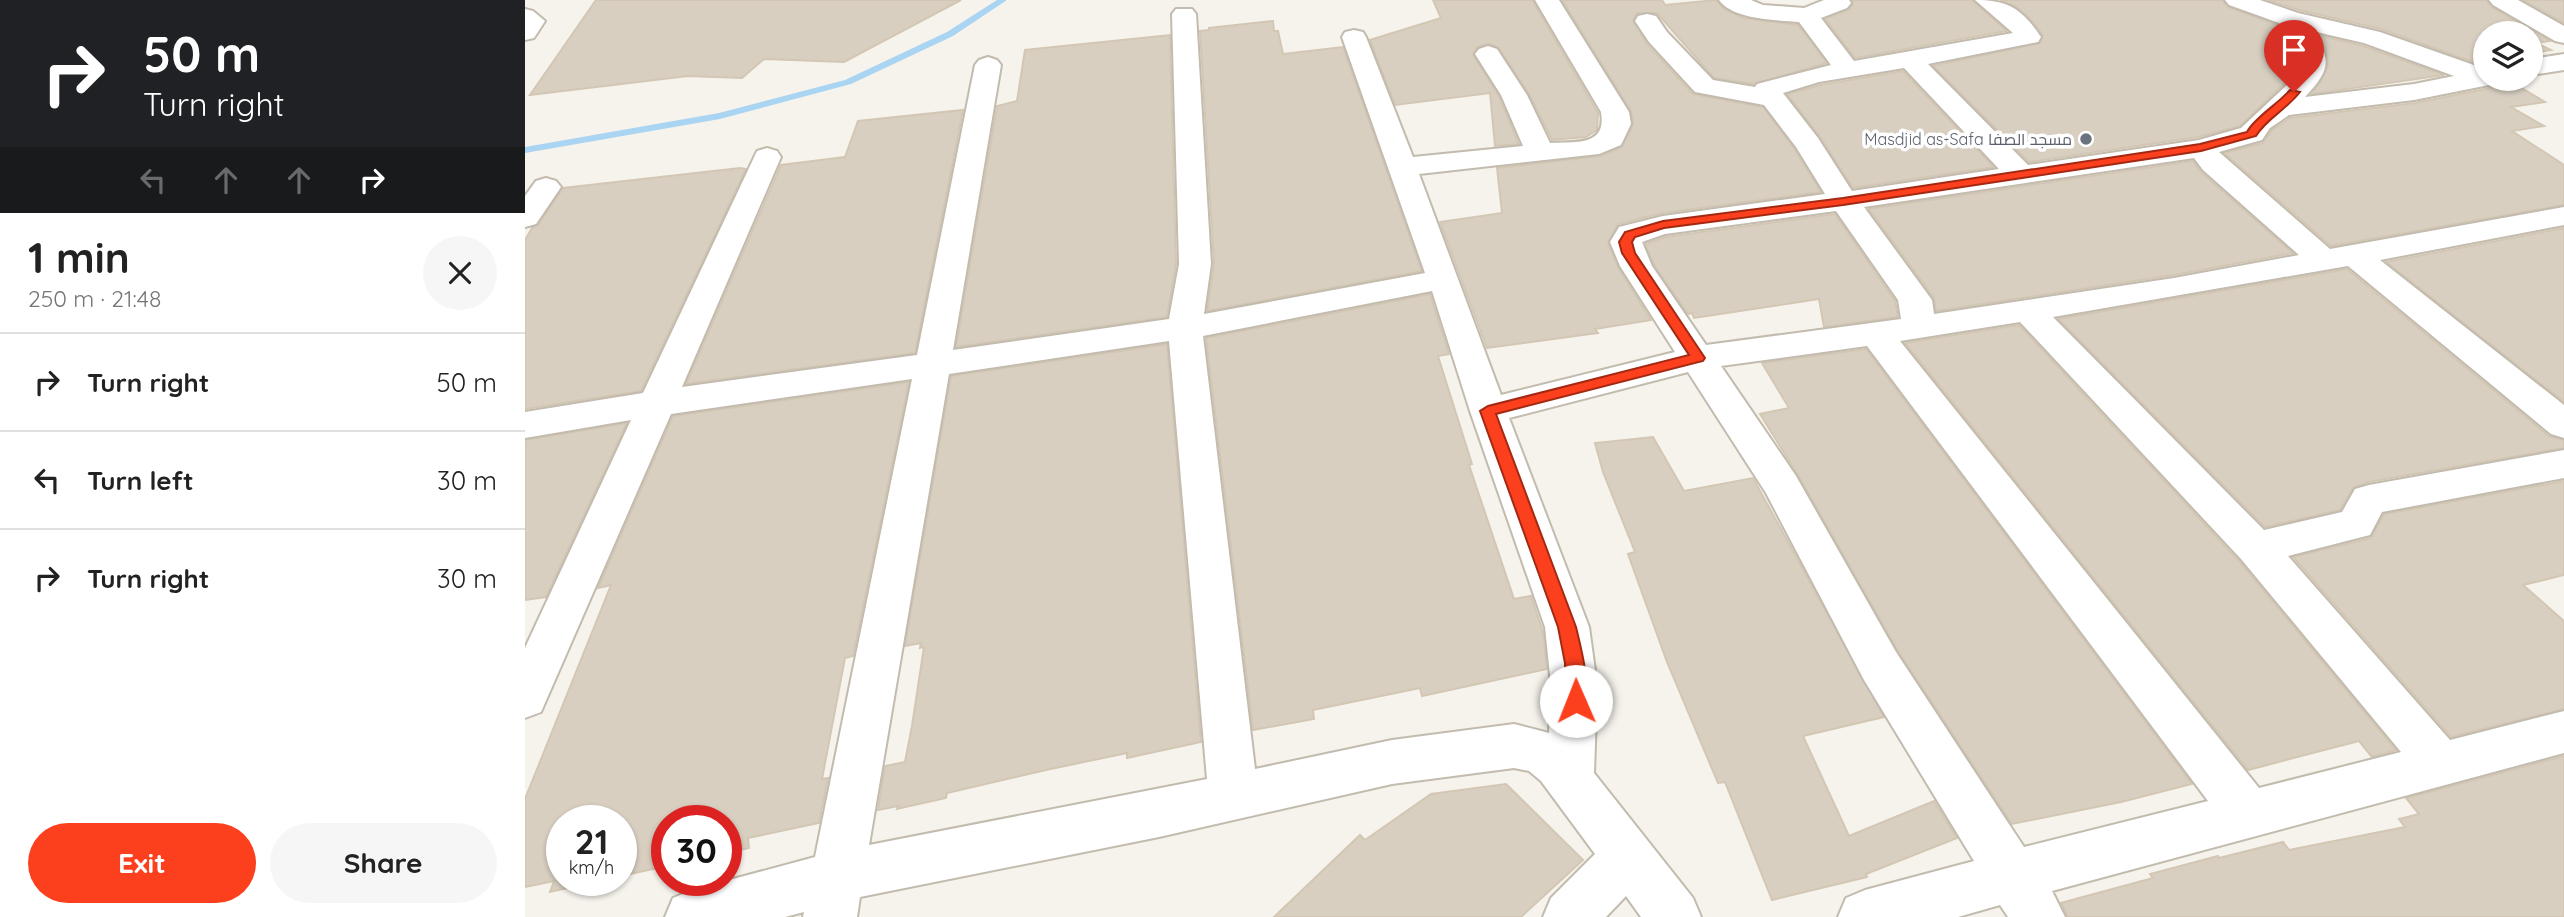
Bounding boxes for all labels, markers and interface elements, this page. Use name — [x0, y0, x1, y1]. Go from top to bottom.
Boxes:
pin — [2264, 20, 2324, 92]
map controls — [2473, 21, 2543, 91]
button: layers — [2473, 21, 2543, 91]
text: 50 m — [143, 23, 260, 84]
icon: right — [28, 28, 119, 119]
icon: arrive — [2275, 31, 2313, 69]
text: Turn right — [143, 84, 284, 124]
place label: Masdjid as-Safa مسجد الصفا — [1864, 129, 2072, 149]
marker: Masdjid as-Safa مسجد الصفا — [2078, 131, 2094, 147]
icon: left — [134, 161, 172, 199]
icon: ahead — [207, 161, 245, 199]
icon: ahead — [280, 161, 318, 199]
icon: right — [353, 161, 391, 199]
text: 1 min — [28, 231, 130, 284]
button: close — [423, 236, 497, 310]
text: 250 m · 21:48 — [28, 284, 161, 313]
icon: right — [28, 363, 66, 401]
text: Turn right — [87, 366, 209, 399]
text: 50 m — [437, 366, 497, 399]
icon: left — [28, 461, 66, 499]
text: Turn left — [87, 464, 194, 497]
text: 30 m — [437, 464, 497, 497]
icon: right — [28, 559, 66, 597]
text: Turn right — [87, 562, 209, 595]
text: 30 m — [437, 562, 497, 595]
position arrow — [1539, 664, 1613, 738]
speed limit sign: 30 — [651, 805, 742, 896]
text: 21 — [575, 819, 608, 863]
button: Exit — [28, 823, 256, 903]
button: Share — [270, 823, 497, 903]
text: km/h — [569, 856, 614, 879]

